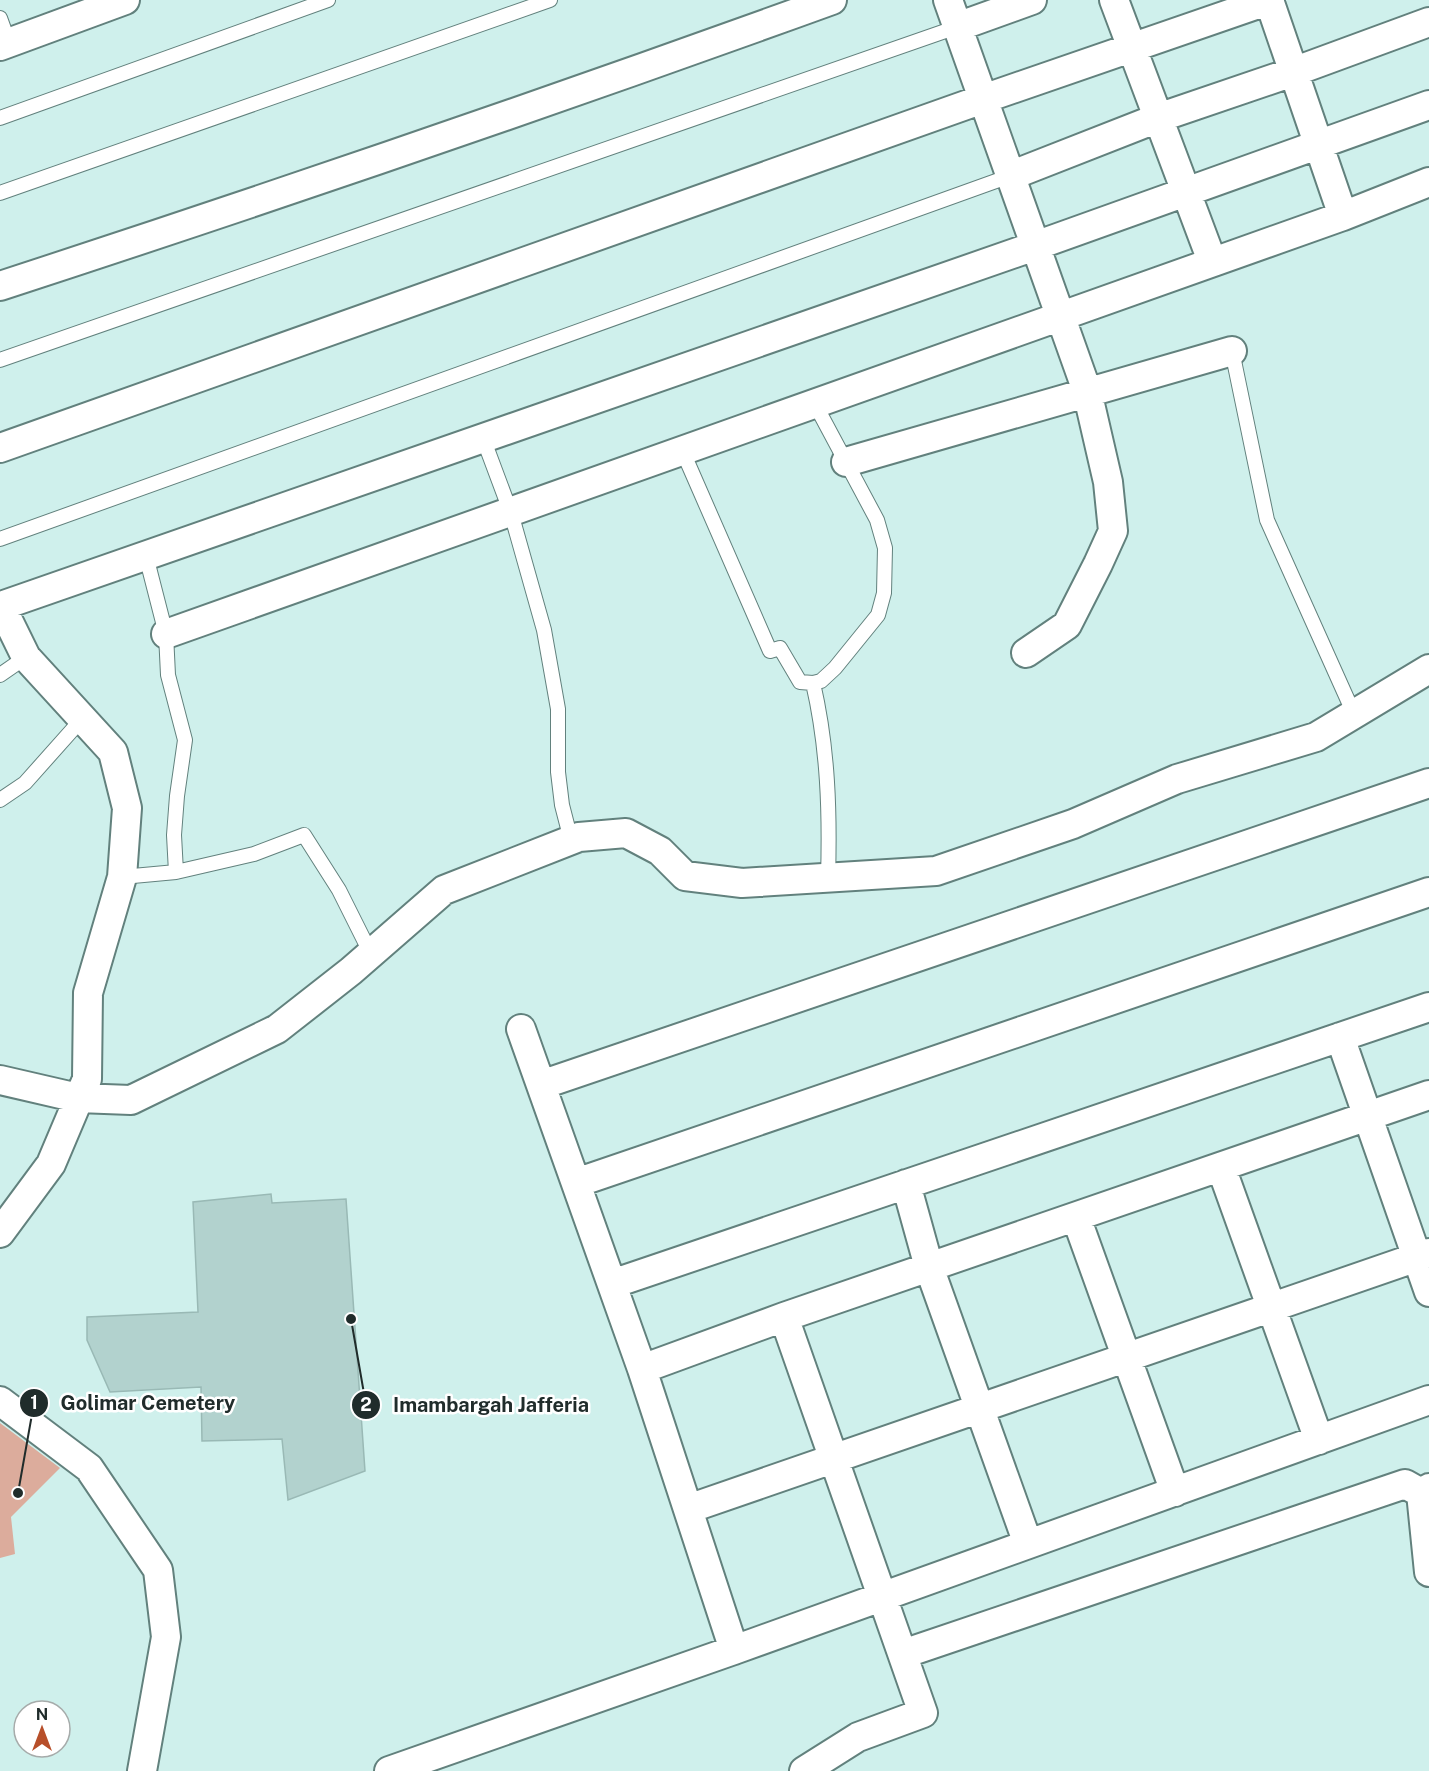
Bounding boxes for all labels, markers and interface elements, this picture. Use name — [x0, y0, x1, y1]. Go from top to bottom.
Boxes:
callout: Golimar Cemetery — [19, 1384, 248, 1422]
callout: Imambargah Jafferia — [351, 1386, 601, 1424]
text: Golimar Cemetery — [61, 1391, 235, 1415]
text: 1 — [30, 1392, 38, 1413]
text: Imambargah Jafferia — [393, 1393, 589, 1417]
text: 2 — [360, 1394, 372, 1415]
north arrow — [12, 1699, 72, 1759]
text: N — [36, 1705, 48, 1724]

